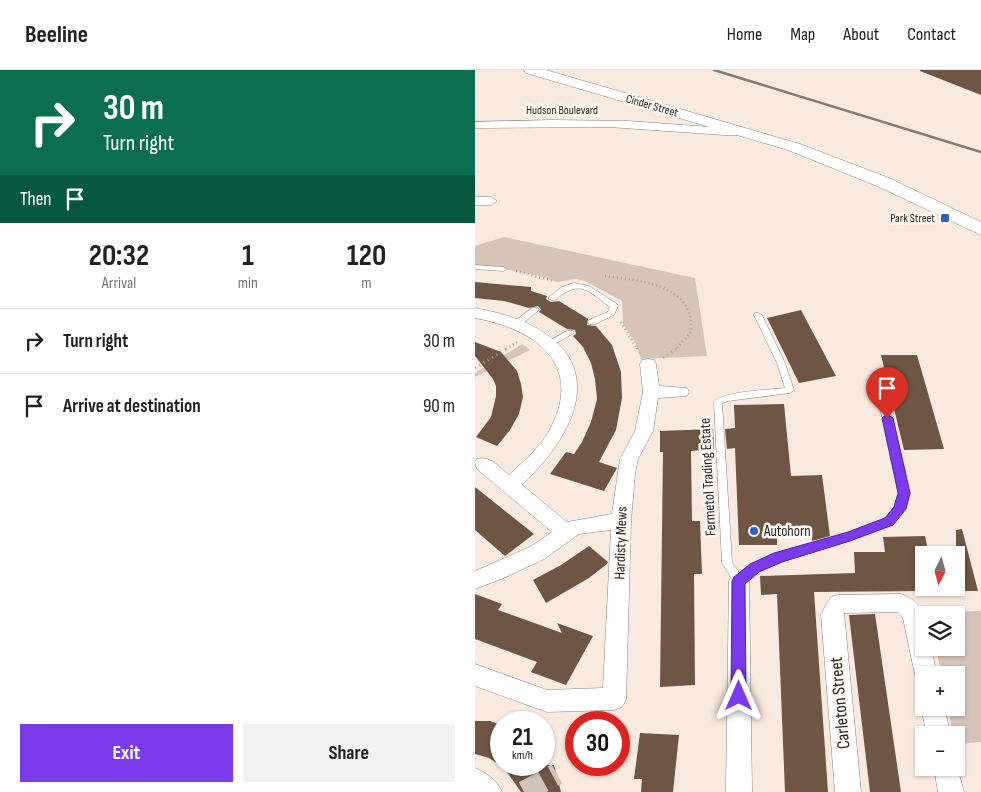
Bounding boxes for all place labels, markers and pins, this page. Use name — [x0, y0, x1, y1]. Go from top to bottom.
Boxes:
place label: Park Street — [890, 211, 935, 226]
marker: Park Street — [939, 212, 951, 224]
pin — [866, 367, 908, 418]
place label: Autohorn — [763, 522, 811, 541]
marker: Autohorn — [748, 525, 760, 537]

